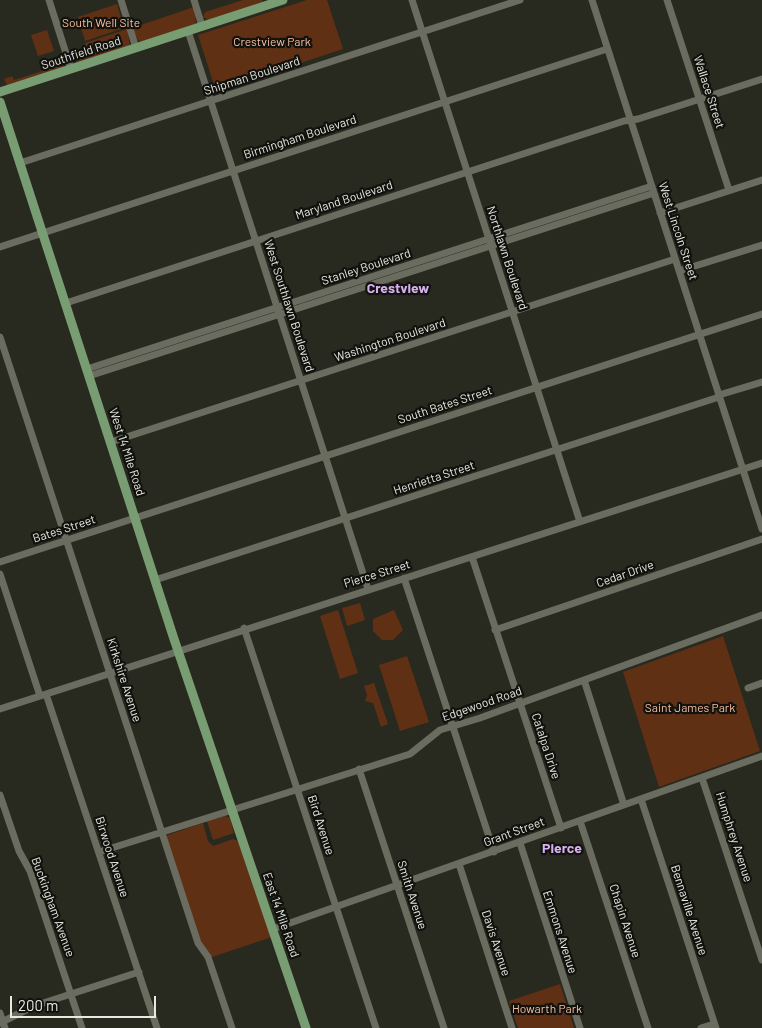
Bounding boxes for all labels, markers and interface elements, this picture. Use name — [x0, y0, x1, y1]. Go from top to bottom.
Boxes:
park label: South Well Site — [62, 16, 140, 30]
street label: Southfield Road — [39, 33, 123, 73]
park label: Crestview Park — [233, 35, 311, 49]
street label: Shipman Boulevard — [202, 54, 302, 98]
street label: Wallace Street — [690, 54, 728, 130]
street label: Birmingham Boulevard — [242, 112, 358, 162]
street label: Maryland Boulevard — [294, 178, 394, 222]
street label: West Lincoln Street — [655, 180, 701, 282]
street label: Northlawn Boulevard — [483, 204, 531, 312]
street label: West Southlawn Boulevard — [261, 238, 317, 374]
street label: Stanley Boulevard — [320, 246, 412, 288]
district label: Crestview — [367, 280, 429, 296]
street label: Washington Boulevard — [333, 315, 447, 365]
street label: South Bates Street — [396, 383, 494, 427]
street label: West 14 Mile Road — [106, 406, 148, 498]
street label: Henrietta Street — [392, 458, 476, 498]
street label: Bates Street — [31, 512, 97, 546]
street label: Pierce Street — [342, 557, 412, 591]
street label: Cedar Drive — [594, 557, 656, 591]
street label: Kirkshire Avenue — [104, 636, 144, 724]
street label: Edgewood Road — [440, 684, 524, 724]
park label: Saint James Park — [645, 701, 735, 715]
street label: Catalpa Drive — [529, 711, 563, 781]
street label: Humphrey Avenue — [713, 790, 755, 884]
street label: Bird Avenue — [305, 793, 337, 857]
street label: Grant Street — [482, 814, 546, 850]
street label: Birwood Avenue — [92, 815, 132, 899]
district label: Pierce — [542, 840, 582, 856]
street label: Buckingham Avenue — [28, 855, 78, 959]
street label: Smith Avenue — [394, 859, 430, 931]
street label: Bennaville Avenue — [668, 863, 710, 957]
street label: East 14 Mile Road — [260, 871, 302, 959]
street label: Chapin Avenue — [606, 882, 644, 960]
street label: Emmons Avenue — [540, 889, 580, 975]
street label: Davis Avenue — [479, 908, 513, 978]
scale bar — [12, 986, 159, 1018]
text: 200 m — [18, 996, 58, 1014]
park label: Howarth Park — [512, 1002, 582, 1016]

